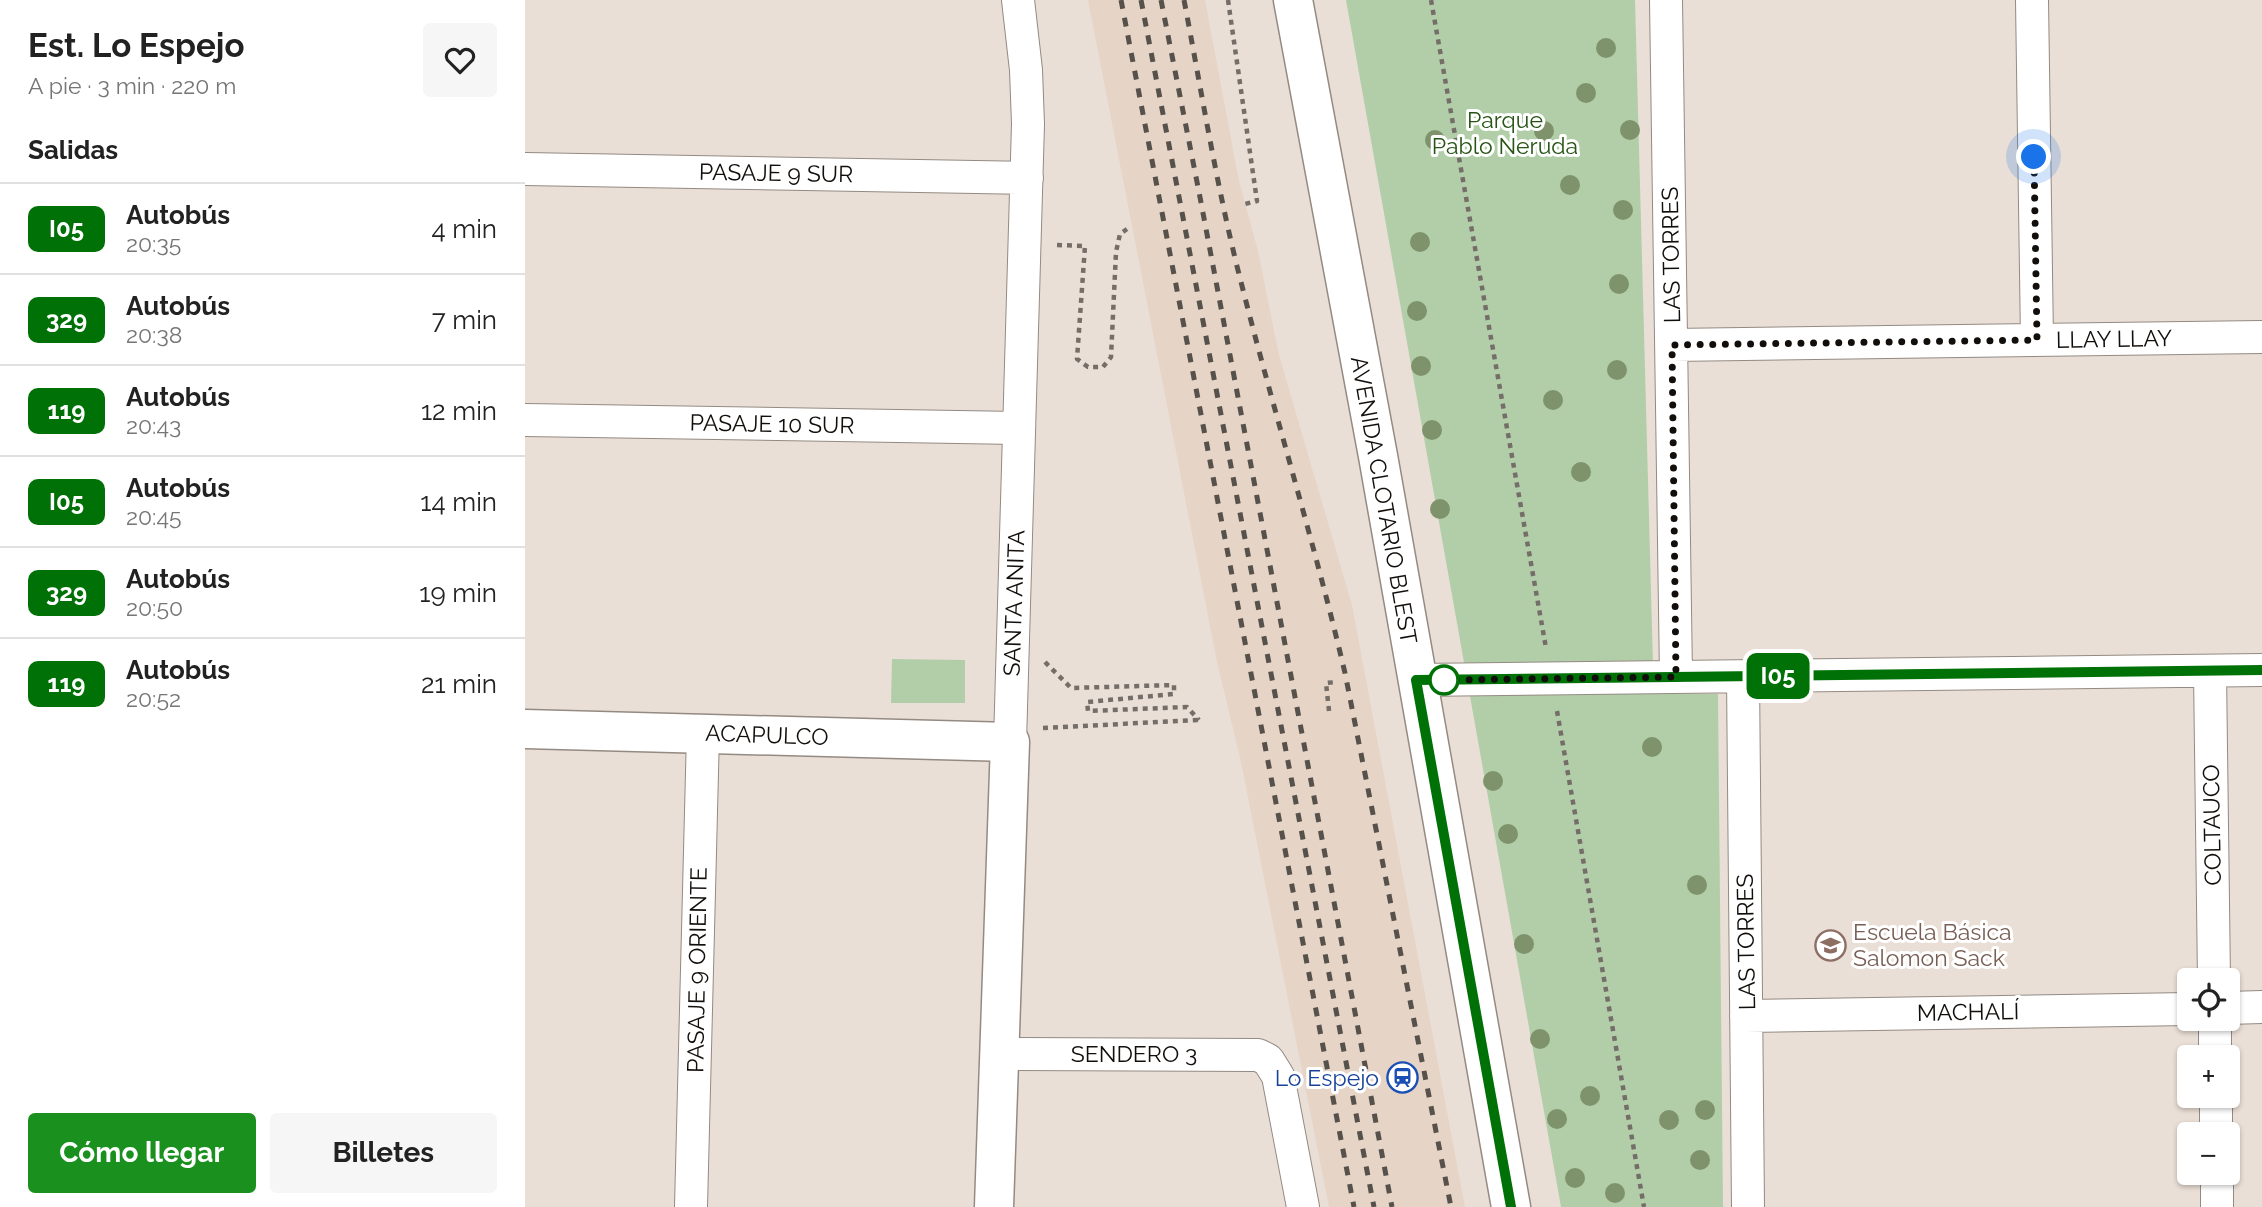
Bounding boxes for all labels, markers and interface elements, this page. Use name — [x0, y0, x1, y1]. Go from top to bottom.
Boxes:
button: heart — [423, 23, 497, 97]
text: Est. Lo Espejo — [28, 26, 244, 65]
text: A pie · 3 min · 220 m — [28, 72, 236, 99]
park label: Parque Pablo Neruda — [1432, 106, 1578, 159]
text: Salidas — [28, 135, 118, 165]
your location — [2016, 139, 2051, 174]
street label: PASAJE 9 SUR — [699, 158, 853, 187]
street label: LAS TORRES — [1656, 186, 1685, 323]
text: Autobús — [126, 200, 230, 230]
text: I05 — [49, 214, 84, 243]
text: 4 min — [431, 214, 497, 244]
text: 20:35 — [126, 230, 181, 257]
text: Autobús — [126, 291, 230, 321]
text: 329 — [46, 305, 87, 334]
text: 7 min — [432, 305, 497, 335]
text: 20:38 — [126, 321, 182, 348]
street label: LLAY LLAY — [2056, 324, 2172, 353]
street label: AVENIDA CLOTARIO BLEST — [1346, 354, 1423, 646]
text: Autobús — [126, 382, 230, 412]
text: 119 — [48, 396, 85, 425]
text: 12 min — [421, 396, 497, 426]
street label: PASAJE 10 SUR — [689, 409, 855, 438]
text: 20:43 — [126, 412, 181, 439]
text: Autobús — [126, 473, 230, 503]
text: I05 — [49, 487, 84, 516]
text: 14 min — [420, 487, 497, 517]
text: 20:45 — [126, 503, 181, 530]
street label: SANTA ANITA — [997, 529, 1030, 677]
text: Autobús — [126, 564, 230, 594]
text: 329 — [46, 578, 87, 607]
text: 19 min — [419, 578, 497, 608]
text: 20:50 — [126, 594, 183, 621]
line badge: I05 — [1738, 653, 1818, 699]
text: Autobús — [126, 655, 230, 685]
text: I05 — [1761, 661, 1795, 690]
unlabelled marker — [1429, 665, 1459, 695]
text: 119 — [48, 669, 85, 698]
text: 21 min — [421, 669, 497, 699]
text: 20:52 — [126, 685, 181, 712]
street label: ACAPULCO — [705, 719, 829, 750]
street label: COLTAUCO — [2197, 764, 2226, 886]
street label: PASAJE 9 ORIENTE — [681, 867, 712, 1073]
street label: LAS TORRES — [1731, 873, 1760, 1010]
place label: Escuela Básica Salomon Sack — [1853, 918, 2012, 971]
school or university icon: Escuela Básica Salomon Sack — [1813, 928, 1847, 962]
map controls — [2177, 968, 2240, 1185]
button: locate — [2177, 968, 2240, 1031]
street label: MACHALÍ — [1916, 997, 2020, 1026]
street label: SENDERO 3 — [1071, 1040, 1197, 1067]
button: + — [2177, 1045, 2240, 1108]
station icon: Lo Espejo — [1385, 1061, 1419, 1095]
place label: Lo Espejo — [1275, 1064, 1379, 1091]
button: Cómo llegar — [28, 1113, 256, 1193]
button: Billetes — [270, 1113, 497, 1193]
button: − — [2177, 1122, 2240, 1185]

